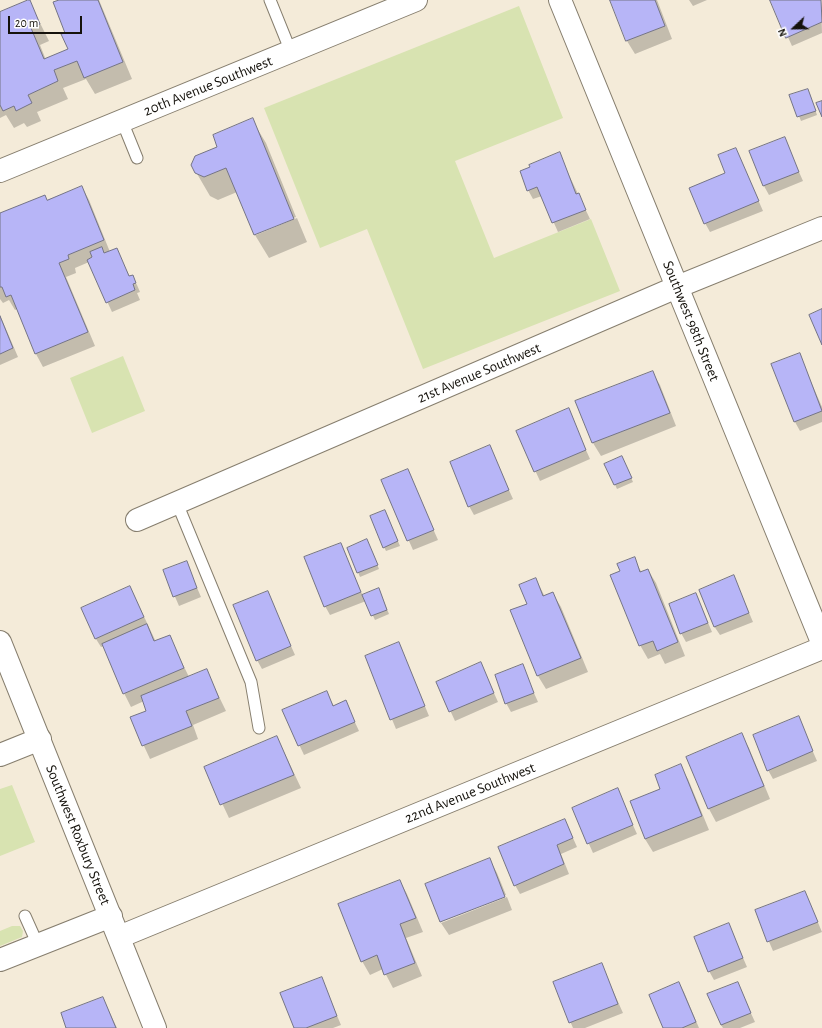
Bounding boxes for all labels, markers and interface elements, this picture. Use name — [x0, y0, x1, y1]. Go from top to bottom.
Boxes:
scale bar — [10, 8, 84, 34]
north arrow — [774, 8, 814, 48]
text: 20 m — [15, 17, 38, 29]
text: N — [776, 27, 789, 38]
street label: 20th Avenue Southwest — [141, 52, 275, 120]
street label: Southwest 98th Street — [659, 258, 723, 384]
street label: 21st Avenue Southwest — [415, 339, 543, 407]
street label: 22nd Avenue Southwest — [402, 759, 538, 827]
street label: Southwest Roxbury Street — [42, 762, 114, 908]

